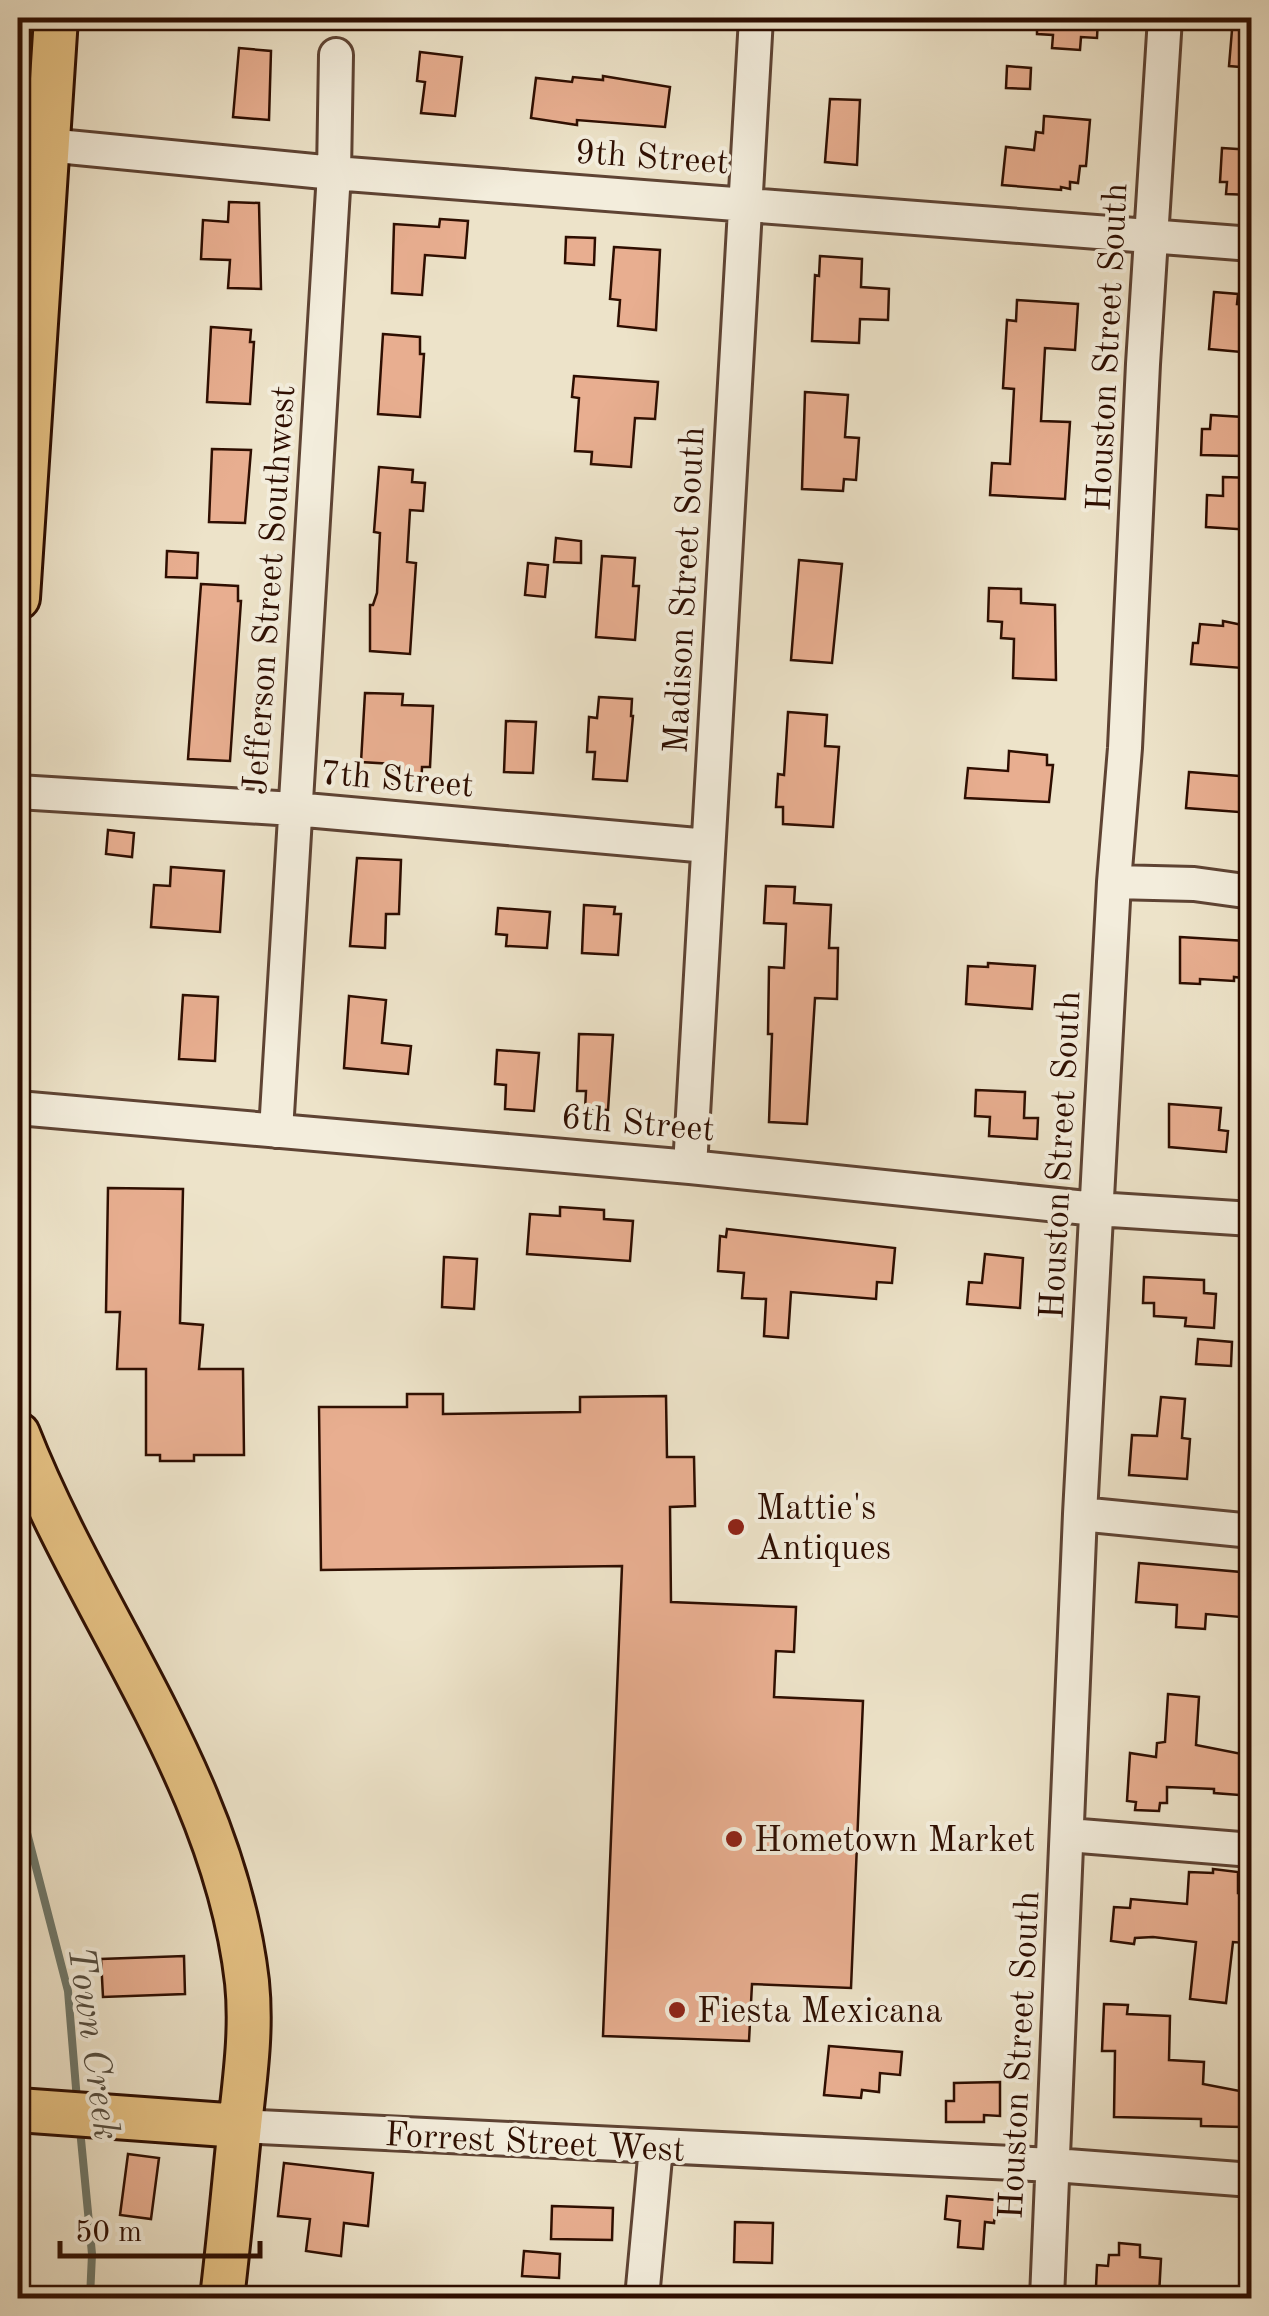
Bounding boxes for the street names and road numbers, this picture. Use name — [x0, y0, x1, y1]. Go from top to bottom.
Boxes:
street label: 9th Street — [574, 136, 730, 181]
street label: Houston Street South — [1082, 182, 1135, 512]
street label: Jefferson Street Southwest — [239, 384, 302, 796]
street label: Madison Street South — [659, 426, 712, 754]
street label: 7th Street — [318, 756, 475, 805]
street label: Houston Street South — [1035, 990, 1088, 1320]
street label: 6th Street — [559, 1100, 716, 1149]
street label: Houston Street South — [994, 1890, 1047, 2220]
street label: Forrest Street West — [384, 2118, 686, 2169]

